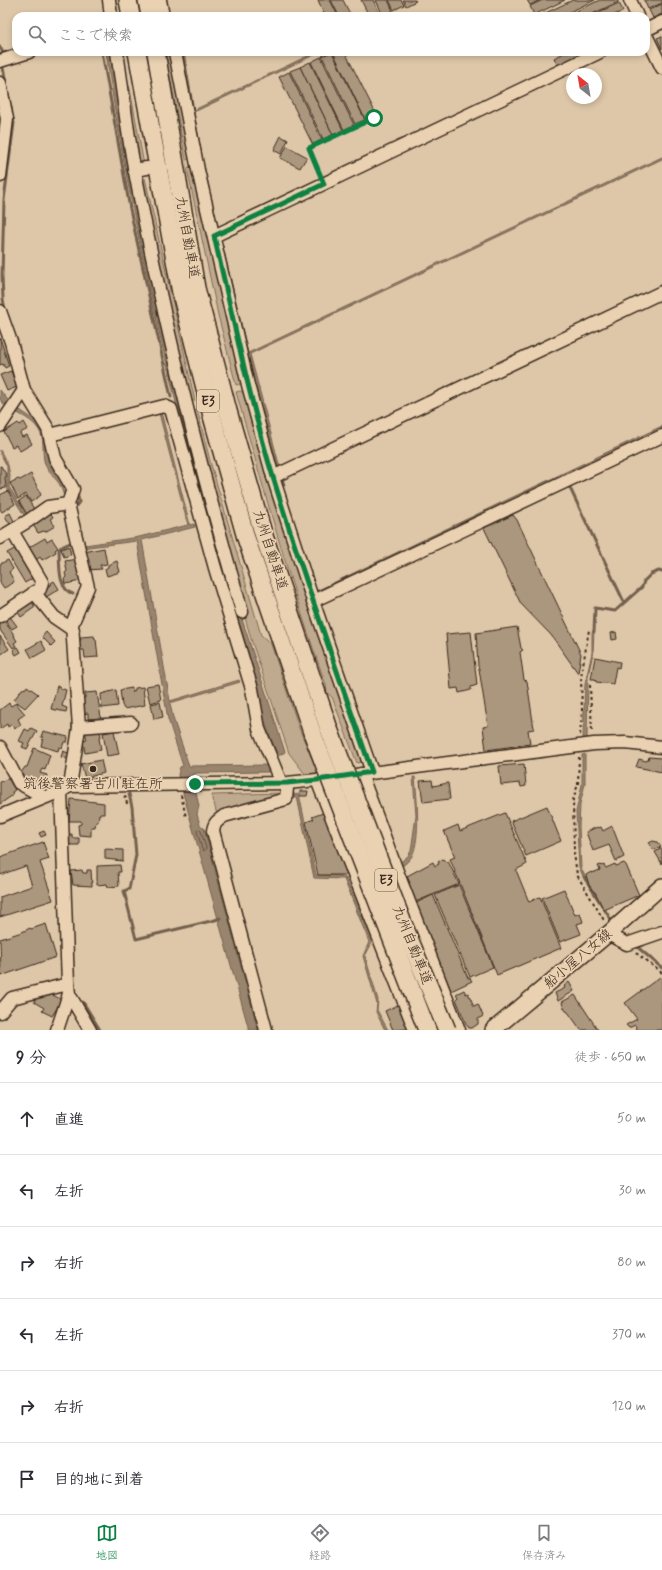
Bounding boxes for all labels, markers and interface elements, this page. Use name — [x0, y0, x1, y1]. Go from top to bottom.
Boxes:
search box — [12, 12, 650, 56]
icon: search — [26, 23, 48, 45]
text: ここで検索 — [58, 26, 133, 46]
north arrow — [566, 68, 602, 104]
route start — [365, 109, 383, 127]
street label: 九州自動車道 — [171, 194, 203, 280]
road number: E3 — [197, 390, 219, 412]
street label: 九州自動車道 — [248, 507, 292, 593]
marker: 筑後警察署古川駐在所 — [88, 764, 98, 774]
place label: 筑後警察署古川駐在所 — [23, 775, 163, 793]
route end — [186, 775, 204, 793]
road number: E3 — [375, 869, 397, 891]
street label: 九州自動車道 — [388, 903, 436, 987]
street label: 船小屋八女線 — [540, 925, 616, 993]
text: 9 分 — [16, 1047, 46, 1069]
text: 徒歩 · 650 m — [575, 1049, 646, 1066]
icon: ahead — [16, 1108, 38, 1130]
text: 直進 — [54, 1110, 84, 1130]
text: 50 m — [617, 1110, 646, 1127]
icon: left — [16, 1180, 38, 1202]
text: 左折 — [54, 1182, 84, 1202]
text: 30 m — [619, 1182, 646, 1199]
icon: right — [16, 1252, 38, 1274]
text: 右折 — [54, 1254, 84, 1274]
text: 80 m — [617, 1254, 646, 1271]
icon: left — [16, 1324, 38, 1346]
text: 左折 — [54, 1326, 84, 1346]
text: 370 m — [612, 1326, 646, 1343]
icon: right — [16, 1396, 38, 1418]
text: 右折 — [54, 1398, 84, 1418]
text: 120 m — [612, 1398, 646, 1415]
icon: arrive — [16, 1468, 38, 1490]
text: 目的地に到着 — [54, 1470, 144, 1490]
tab: 地図 — [96, 1522, 118, 1563]
tab: 経路 — [309, 1522, 331, 1563]
tab: 保存済み — [522, 1522, 566, 1563]

